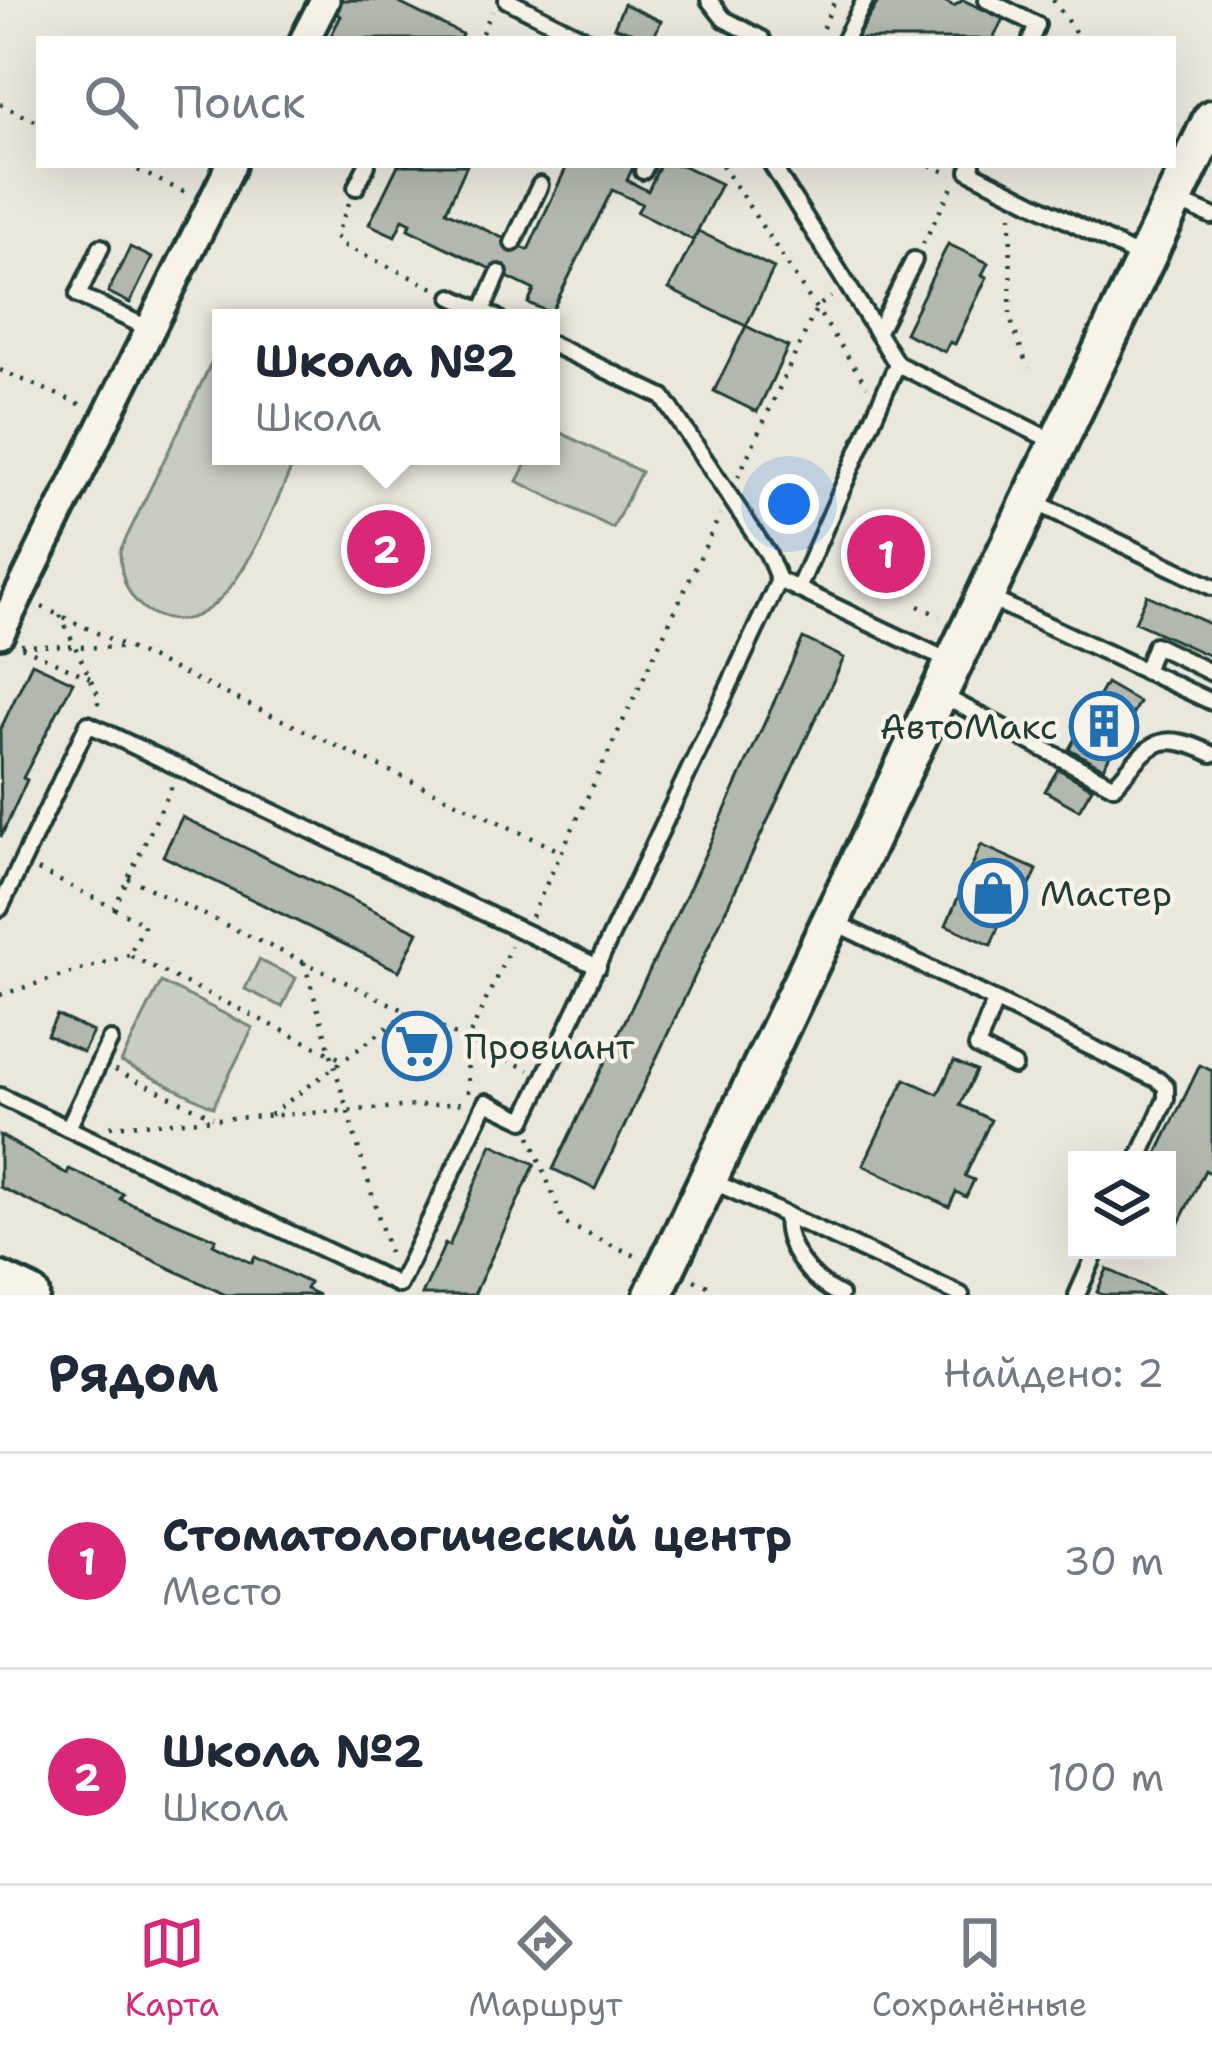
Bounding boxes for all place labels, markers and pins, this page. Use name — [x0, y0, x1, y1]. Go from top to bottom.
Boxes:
pin: 2 — [347, 504, 425, 594]
pin: 1 — [847, 509, 925, 599]
building icon: АвтоМакс — [1069, 691, 1139, 761]
place label: АвтоМакс — [880, 702, 1058, 751]
shop icon: Мастер — [958, 858, 1028, 928]
place label: Мастер — [1040, 869, 1172, 918]
supermarket icon: Провиант — [382, 1011, 452, 1081]
place label: Провиант — [464, 1022, 635, 1071]

